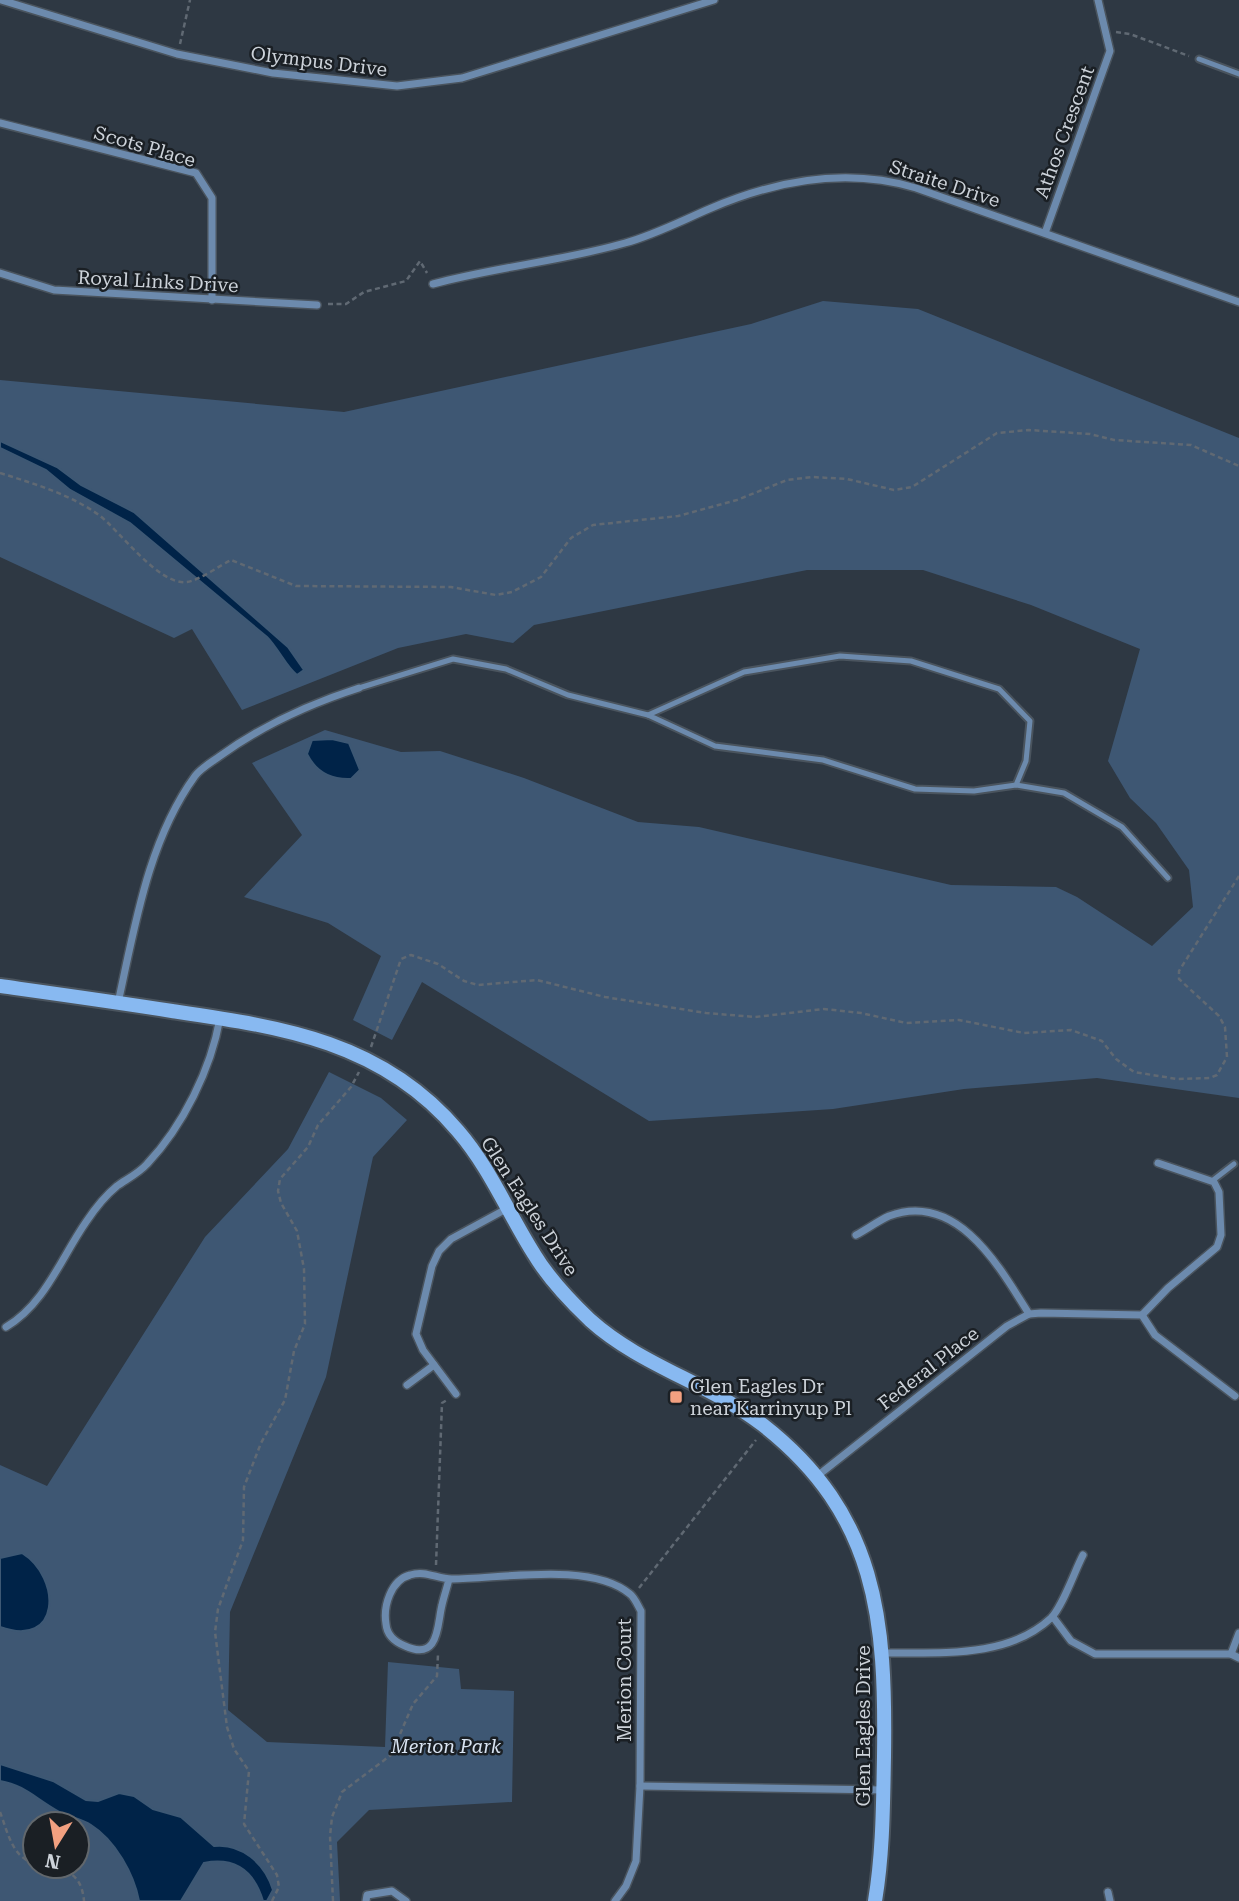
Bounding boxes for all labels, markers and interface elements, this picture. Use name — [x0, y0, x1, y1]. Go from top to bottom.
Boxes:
street label: Olympus Drive — [249, 42, 388, 81]
street label: Athos Crescent — [1030, 63, 1099, 201]
street label: Scots Place — [91, 121, 198, 172]
street label: Straite Drive — [887, 155, 1003, 212]
street label: Royal Links Drive — [77, 266, 239, 297]
street label: Glen Eagles Drive — [476, 1132, 583, 1280]
street label: Federal Place — [873, 1322, 983, 1415]
place label: Glen Eagles Dr near Karrinyup Pl — [690, 1375, 852, 1420]
marker: Glen Eagles Dr near Karrinyup Pl — [668, 1389, 684, 1405]
street label: Merion Court — [613, 1618, 636, 1742]
street label: Glen Eagles Drive — [852, 1645, 875, 1807]
park label: Merion Park — [390, 1735, 502, 1758]
north arrow — [21, 1810, 91, 1880]
text: N — [43, 1848, 62, 1874]

